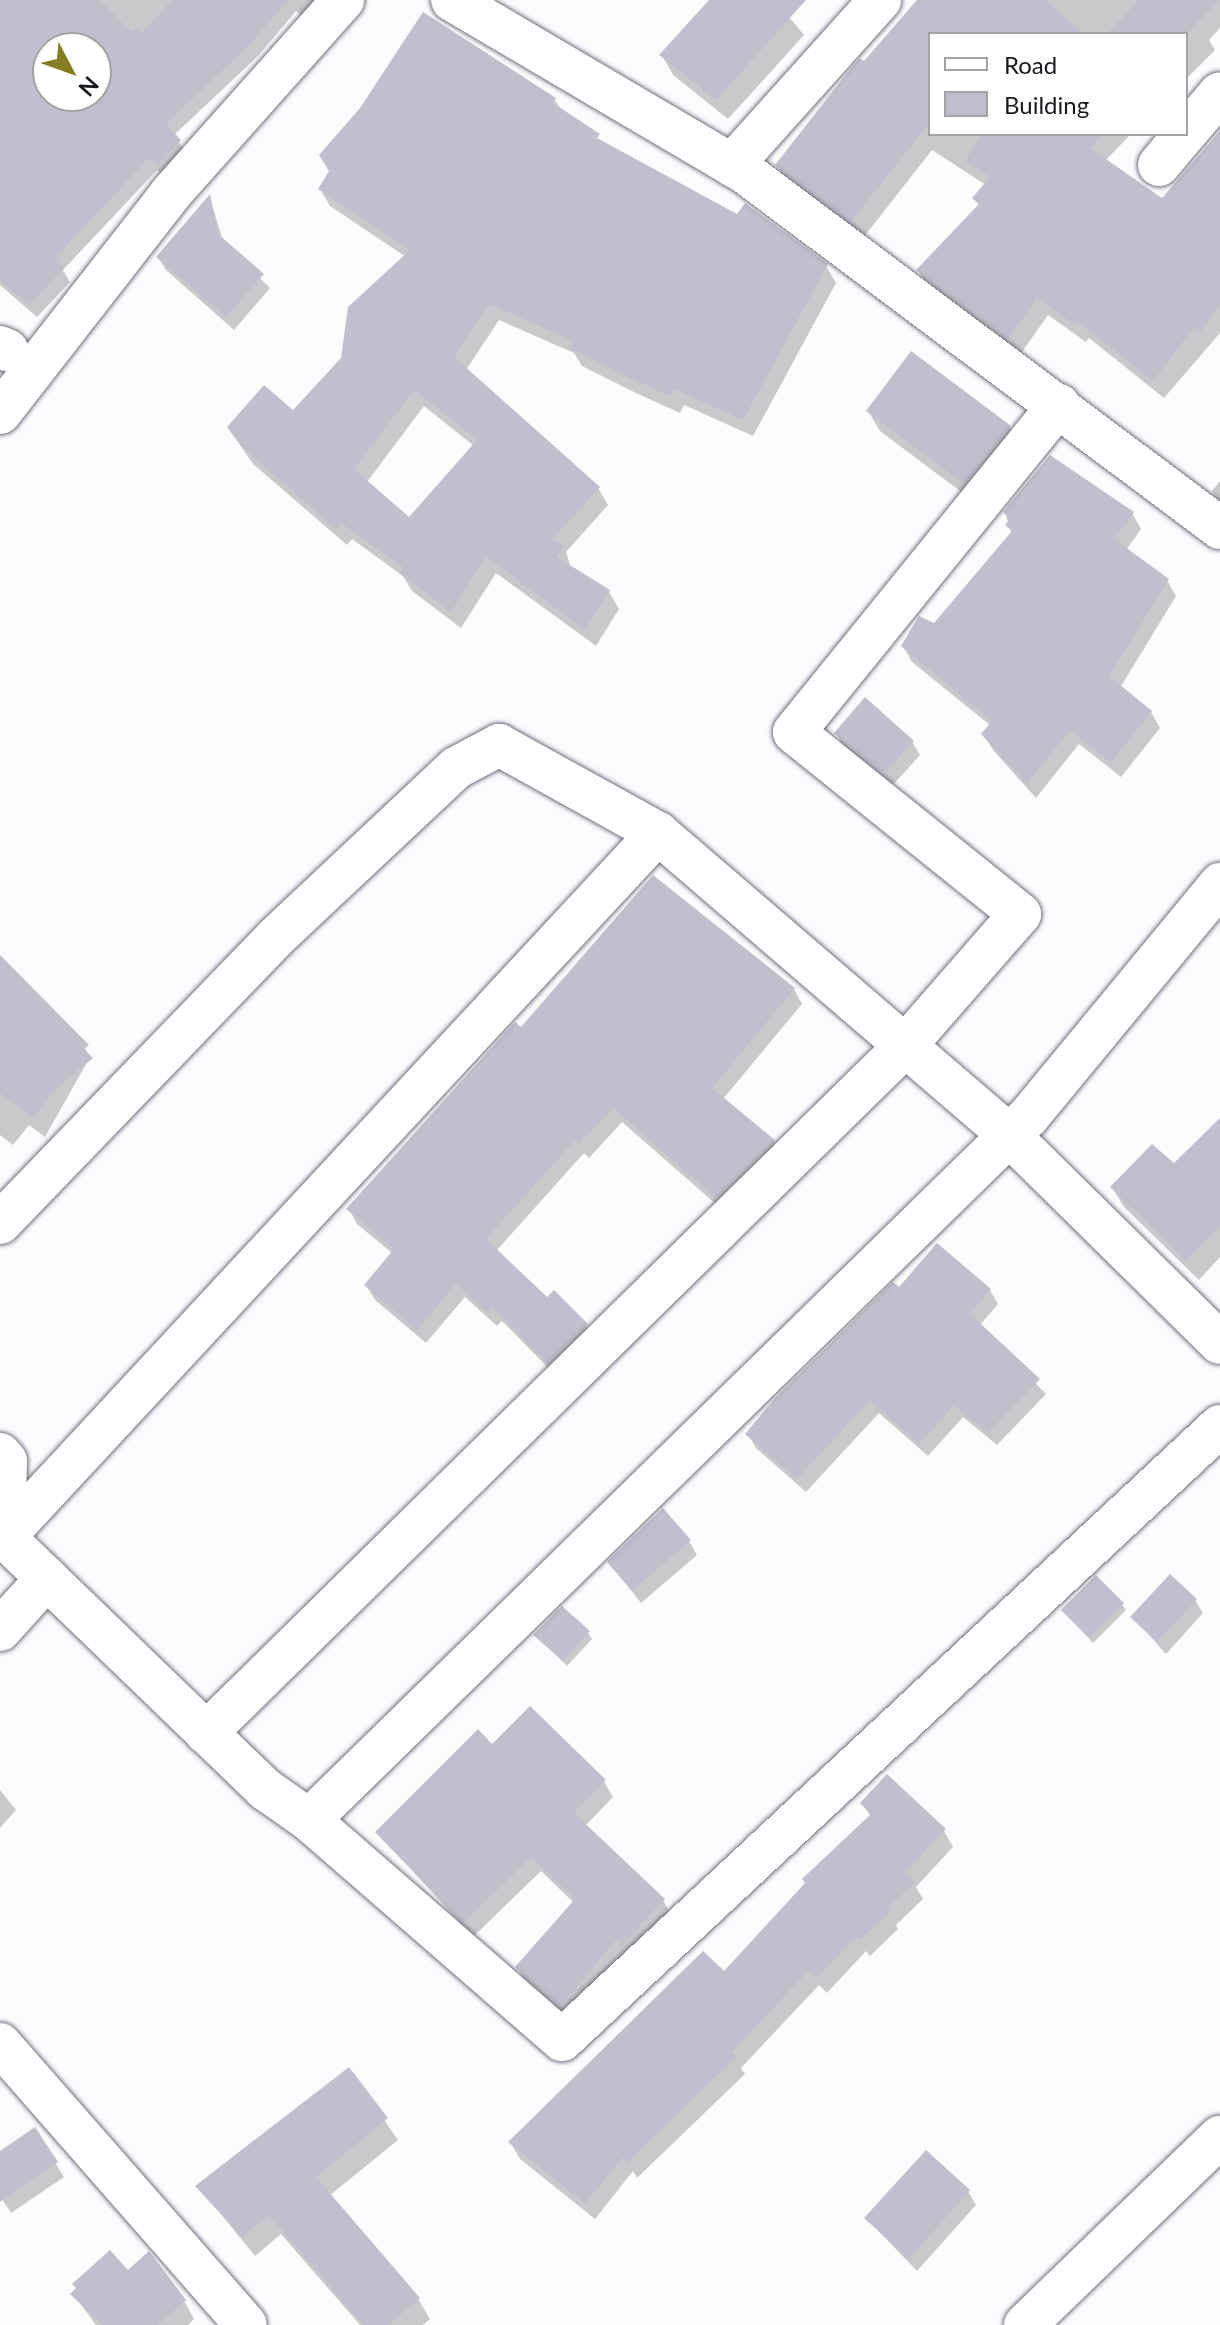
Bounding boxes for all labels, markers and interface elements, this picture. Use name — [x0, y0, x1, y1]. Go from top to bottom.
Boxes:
north arrow — [32, 32, 112, 112]
legend — [928, 32, 1188, 136]
text: Road — [1004, 50, 1057, 79]
text: N — [73, 72, 105, 102]
text: Building — [1004, 90, 1089, 119]

